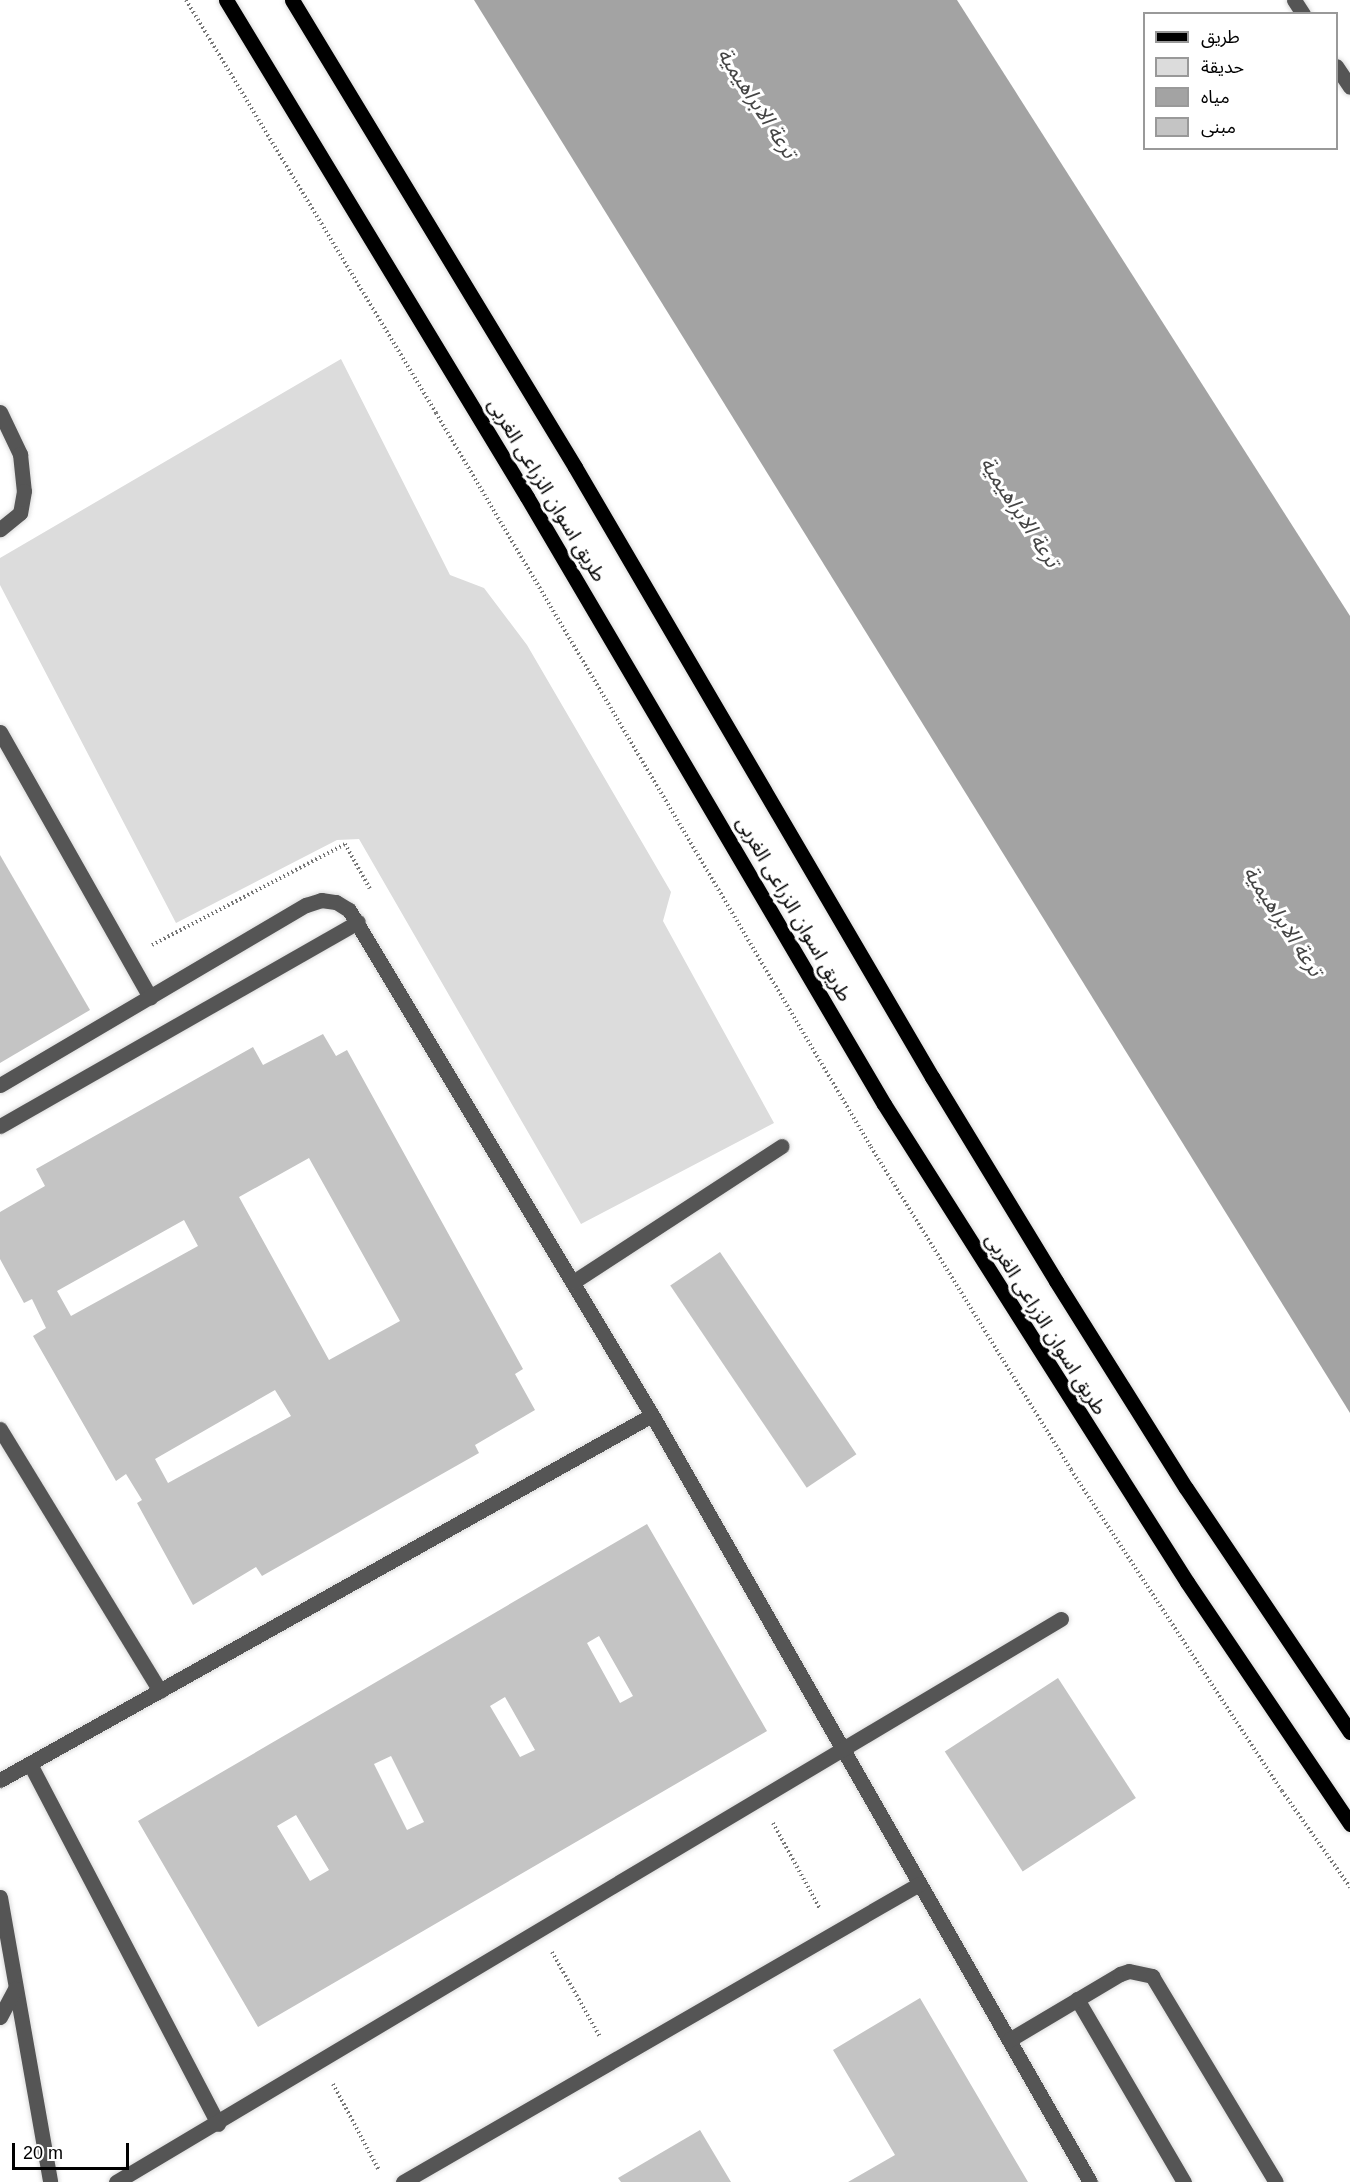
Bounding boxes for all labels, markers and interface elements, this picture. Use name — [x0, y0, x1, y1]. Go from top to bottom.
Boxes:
legend — [1143, 12, 1338, 150]
text: طريق — [1201, 27, 1240, 47]
water label: ترعة الابراهيمية — [712, 43, 802, 163]
text: حديقة — [1201, 57, 1244, 77]
text: مياه — [1201, 87, 1230, 107]
text: مبنى — [1201, 117, 1236, 137]
street label: طريق اسوان الزراعى الغربى — [483, 394, 611, 586]
water label: ترعة الابراهيمية — [975, 452, 1065, 572]
street label: طريق اسوان الزراعى الغربى — [731, 812, 857, 1006]
water label: ترعة الابراهيمية — [1238, 861, 1328, 981]
street label: طريق اسوان الزراعى الغربى — [980, 1229, 1112, 1419]
scale bar — [15, 2131, 132, 2169]
text: 20 m — [23, 2143, 63, 2163]

